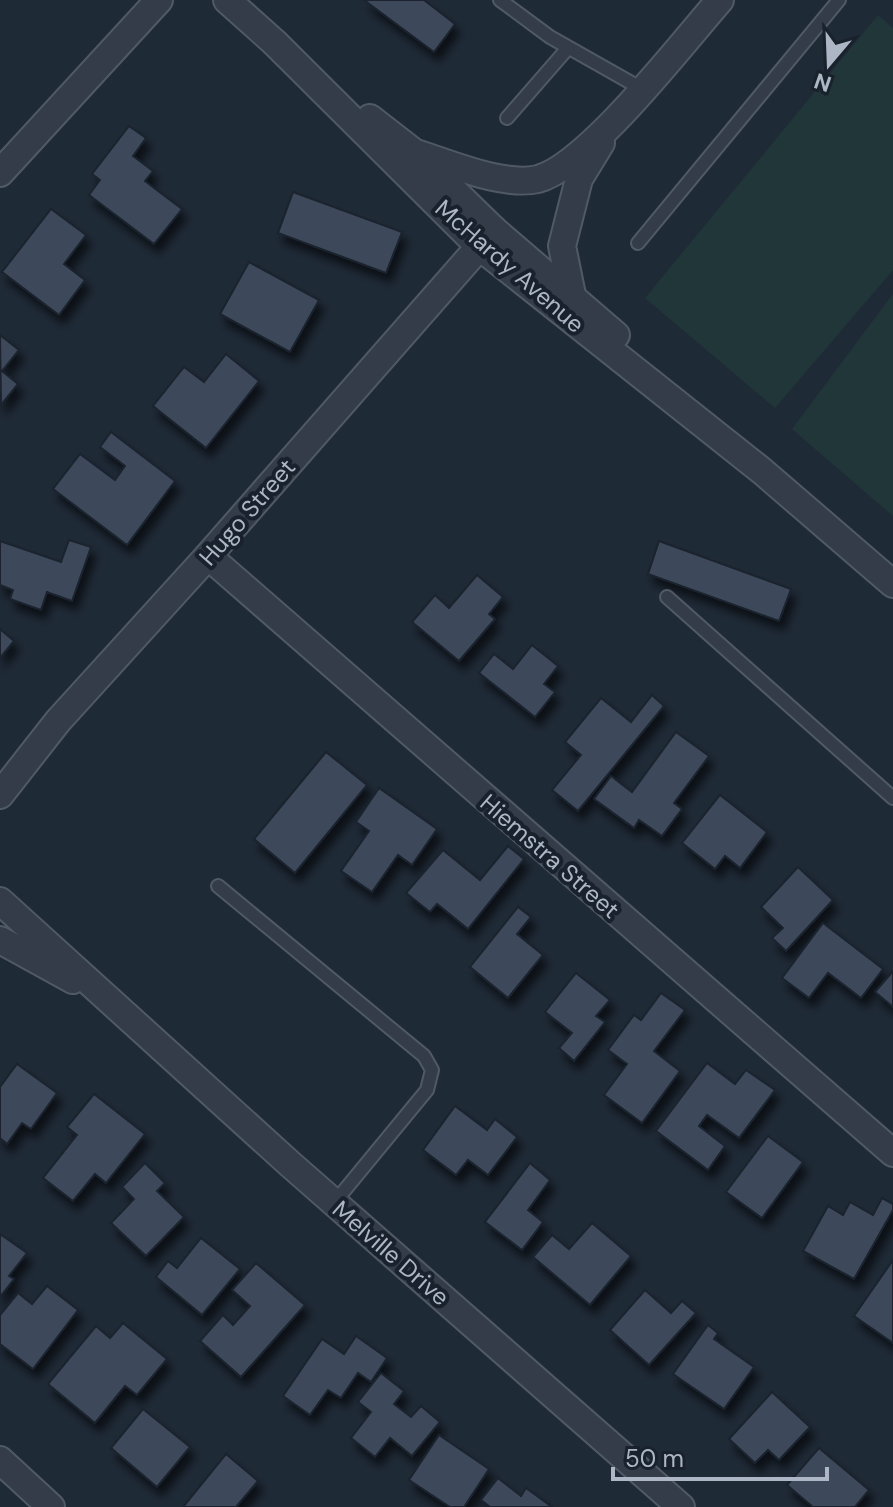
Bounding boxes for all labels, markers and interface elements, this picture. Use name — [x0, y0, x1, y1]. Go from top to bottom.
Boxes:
north arrow — [789, 24, 869, 104]
text: N — [810, 66, 835, 99]
street label: McHardy Avenue — [429, 193, 591, 339]
street label: Hugo Street — [192, 452, 302, 572]
street label: Hiemstra Street — [474, 787, 626, 925]
street label: Melville Drive — [326, 1194, 456, 1312]
scale bar — [613, 1431, 827, 1481]
text: 50 m — [625, 1443, 684, 1474]

